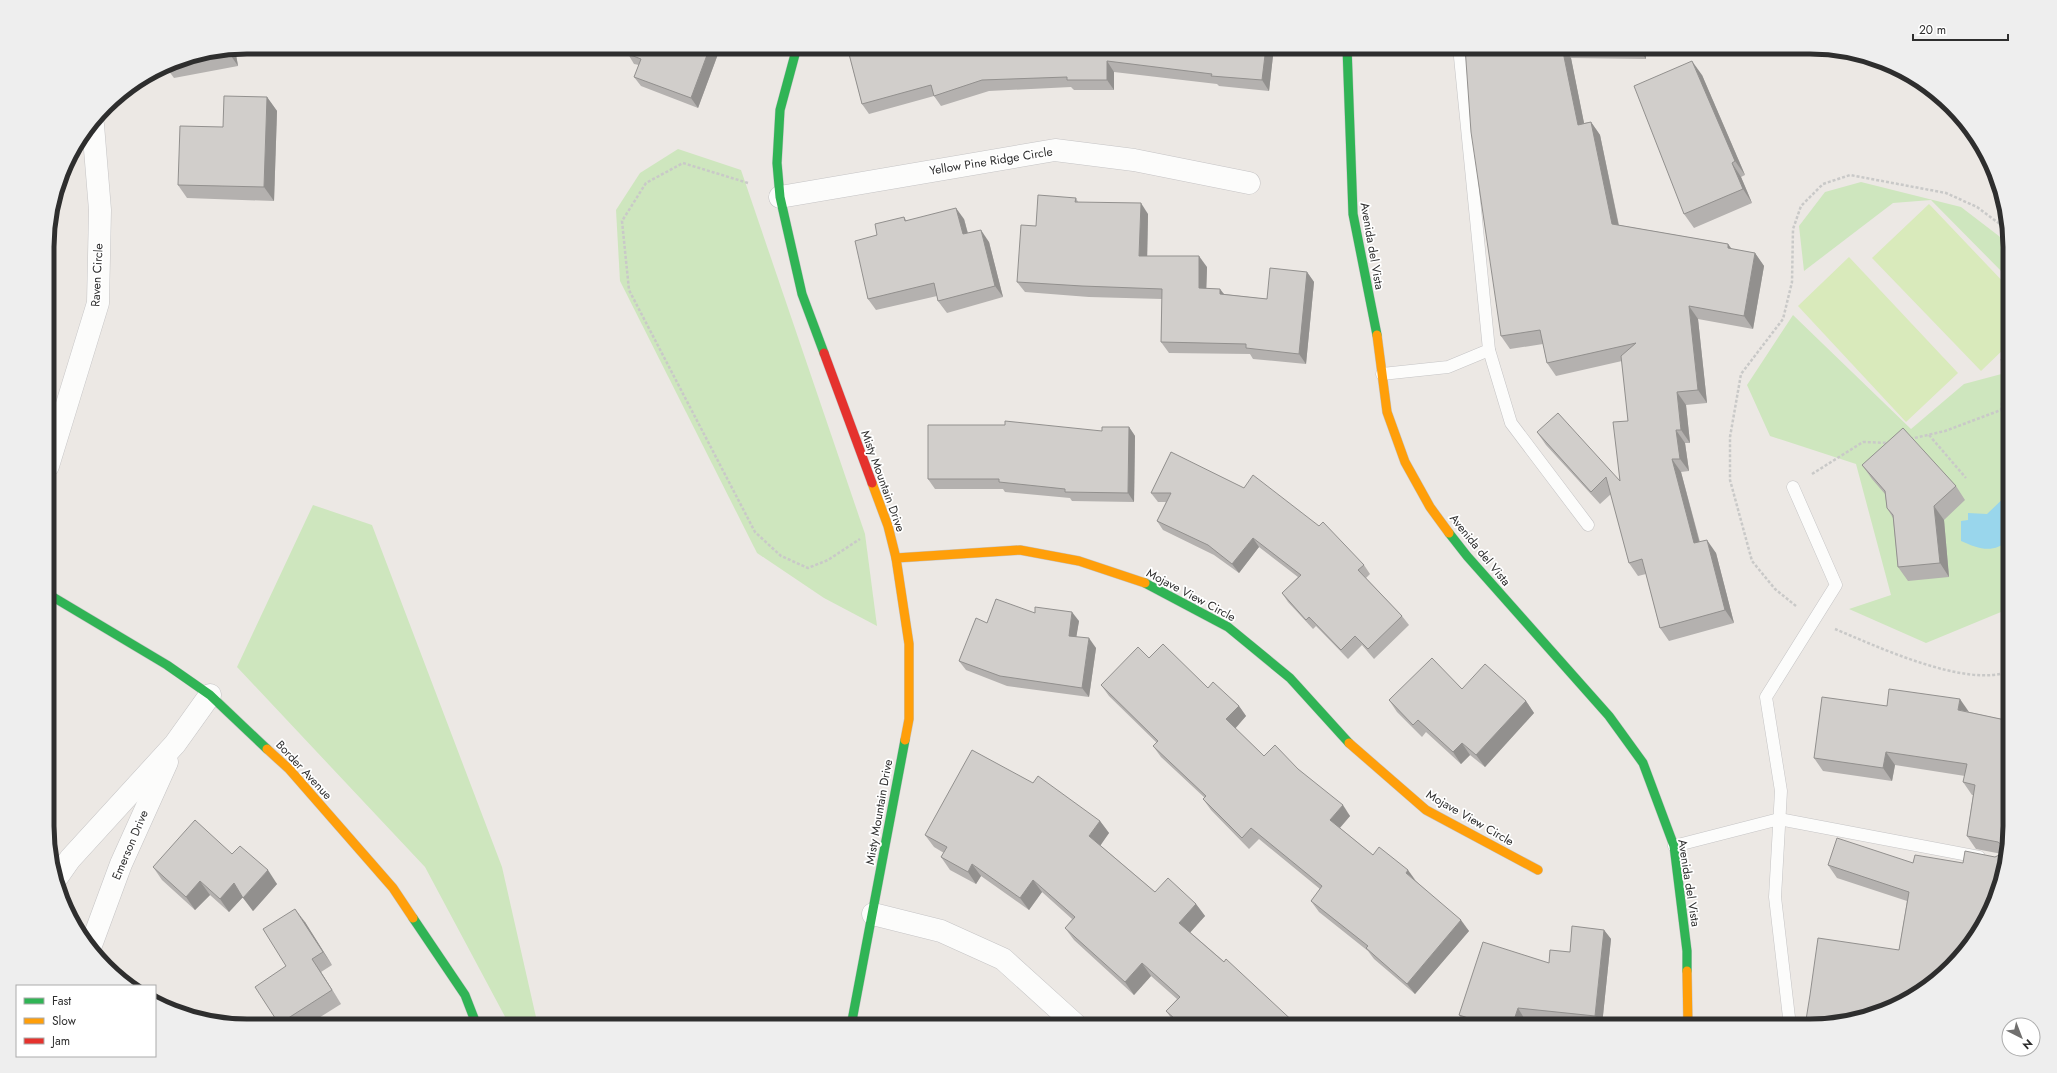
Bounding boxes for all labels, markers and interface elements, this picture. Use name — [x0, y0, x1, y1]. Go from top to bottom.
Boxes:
scale bar — [1913, 16, 2008, 42]
text: 20 m — [1919, 21, 1946, 39]
street label: Yellow Pine Ridge Circle — [928, 142, 1054, 180]
street label: Avenida del Vista — [1355, 201, 1389, 291]
street label: Raven Circle — [86, 243, 108, 307]
street label: Misty Mountain Drive — [856, 428, 910, 534]
street label: Avenida del Vista — [1445, 510, 1515, 590]
street label: Mojave View Circle — [1143, 564, 1239, 626]
street label: Border Avenue — [272, 736, 336, 804]
street label: Misty Mountain Drive — [861, 758, 897, 866]
street label: Mojave View Circle — [1423, 786, 1517, 850]
street label: Emerson Drive — [107, 807, 153, 883]
street label: Avenida del Vista — [1673, 838, 1705, 928]
legend — [16, 985, 156, 1057]
text: Fast — [52, 992, 71, 1010]
text: Slow — [52, 1012, 77, 1030]
north arrow — [2001, 1017, 2041, 1057]
text: Jam — [50, 1032, 70, 1050]
text: N — [2019, 1036, 2036, 1053]

